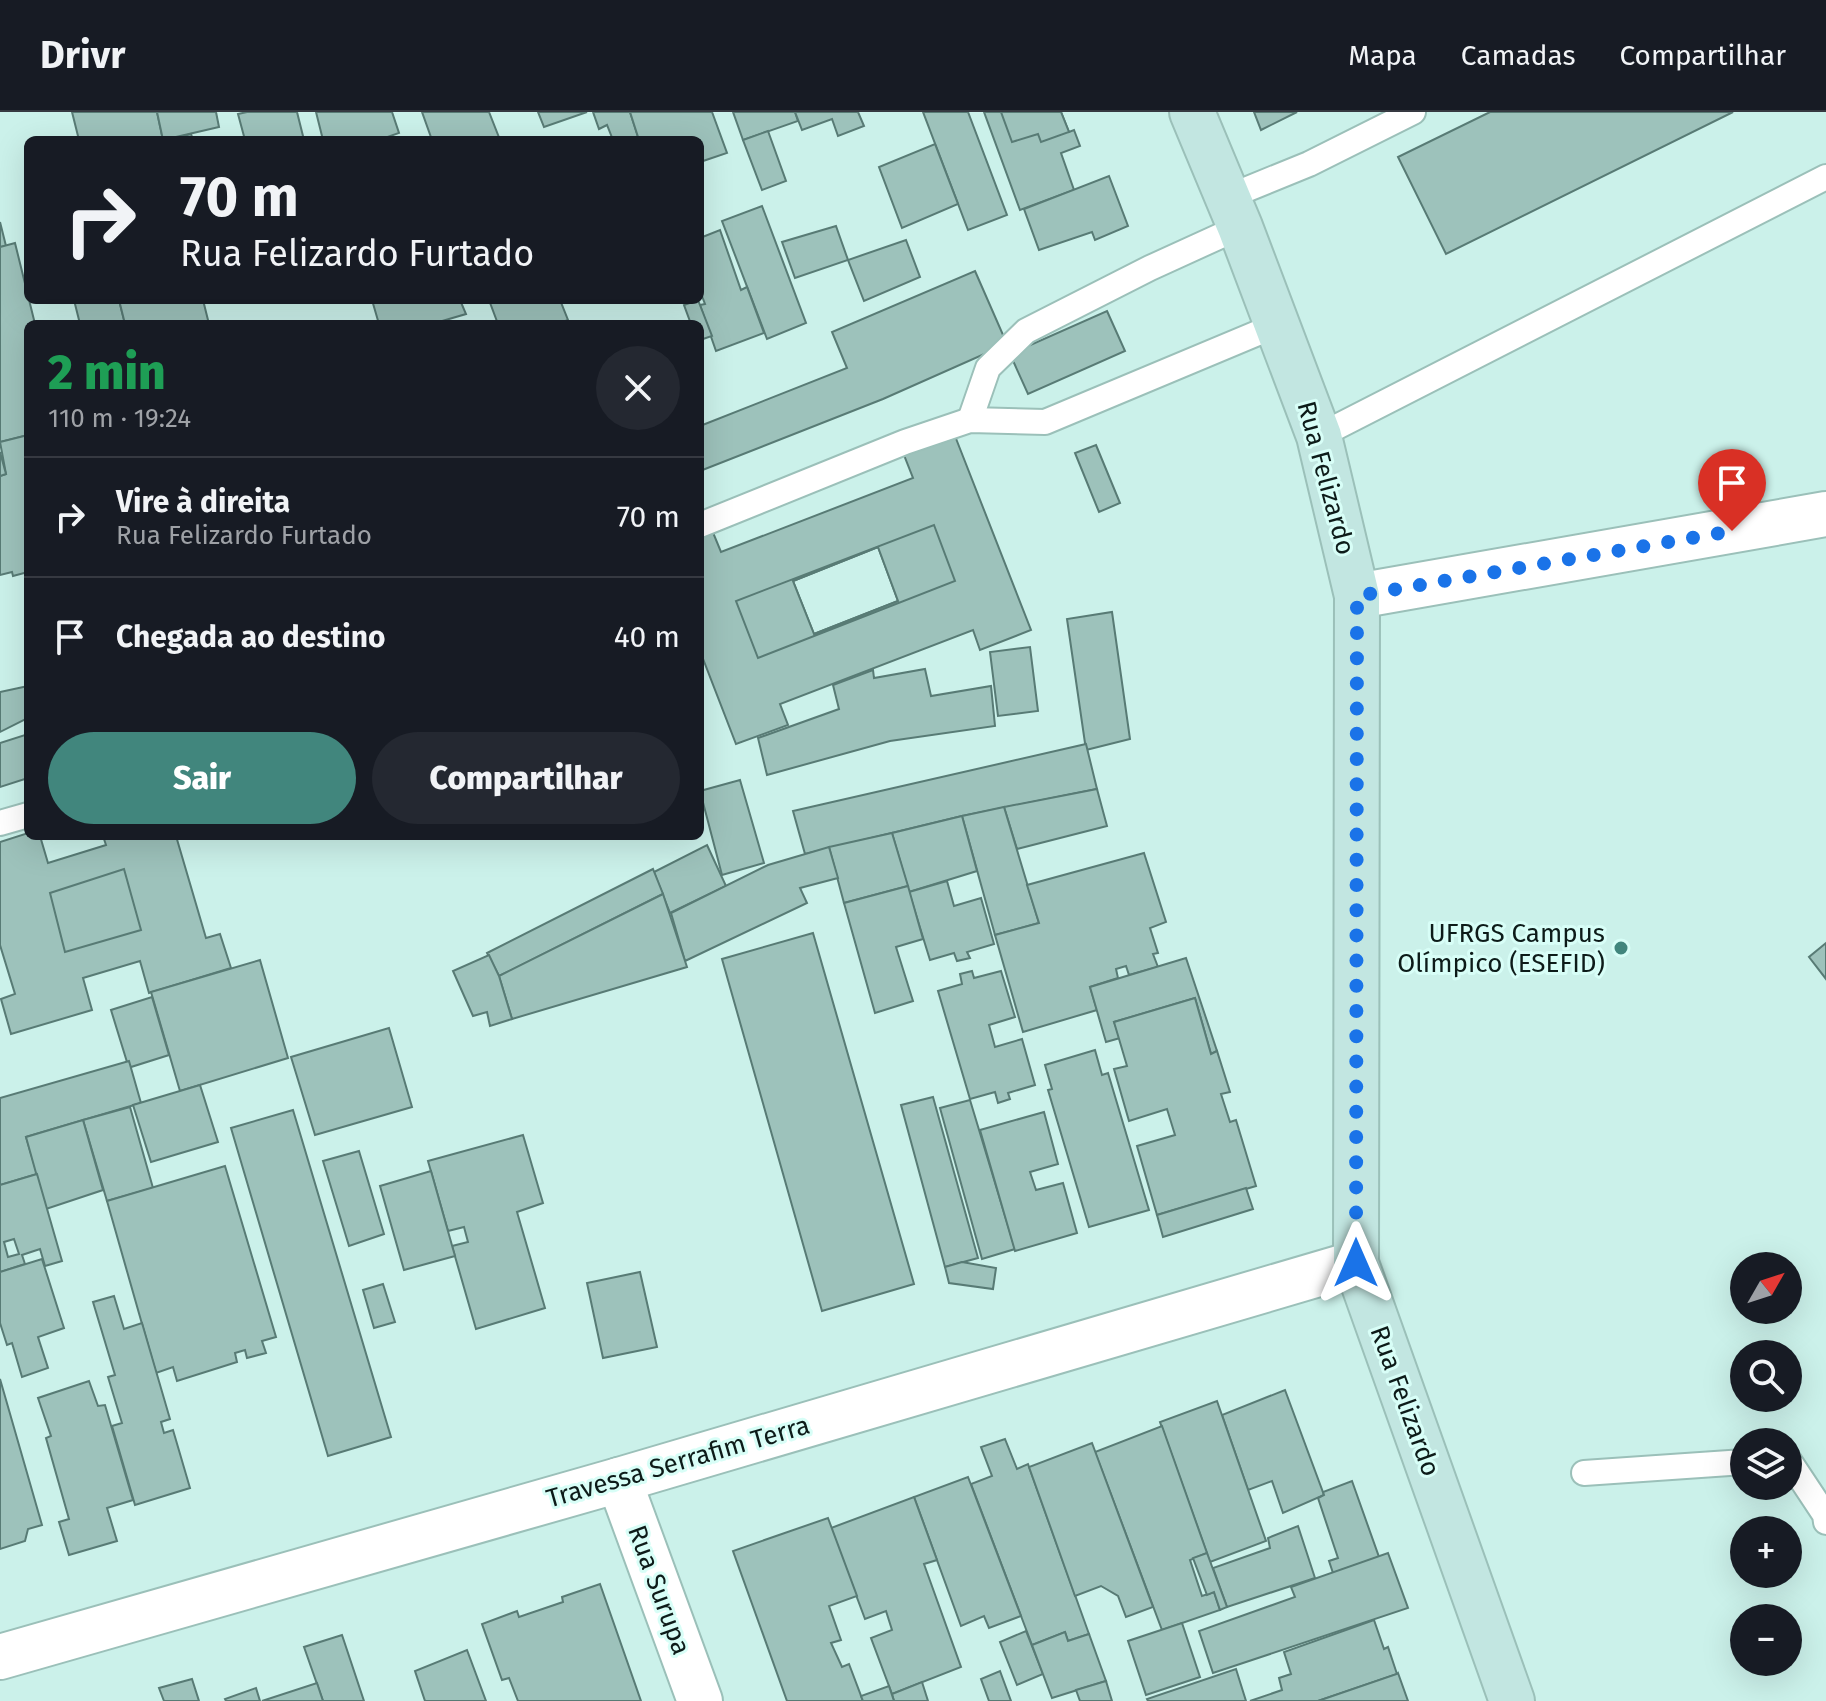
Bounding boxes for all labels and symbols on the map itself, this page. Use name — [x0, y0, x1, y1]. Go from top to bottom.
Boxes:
street label: Rua Felizardo — [1291, 398, 1361, 558]
pin — [1698, 449, 1766, 531]
place label: UFRGS Campus Olímpico (ESEFID) — [1397, 918, 1605, 979]
marker: UFRGS Campus Olímpico (ESEFID) — [1612, 939, 1630, 957]
position arrow — [1314, 1221, 1398, 1305]
north arrow — [1730, 1252, 1802, 1324]
street label: Rua Felizardo — [1363, 1321, 1447, 1481]
street label: Travessa Serrafim Terra — [543, 1410, 813, 1514]
street label: Rua Surupa — [621, 1521, 697, 1659]

